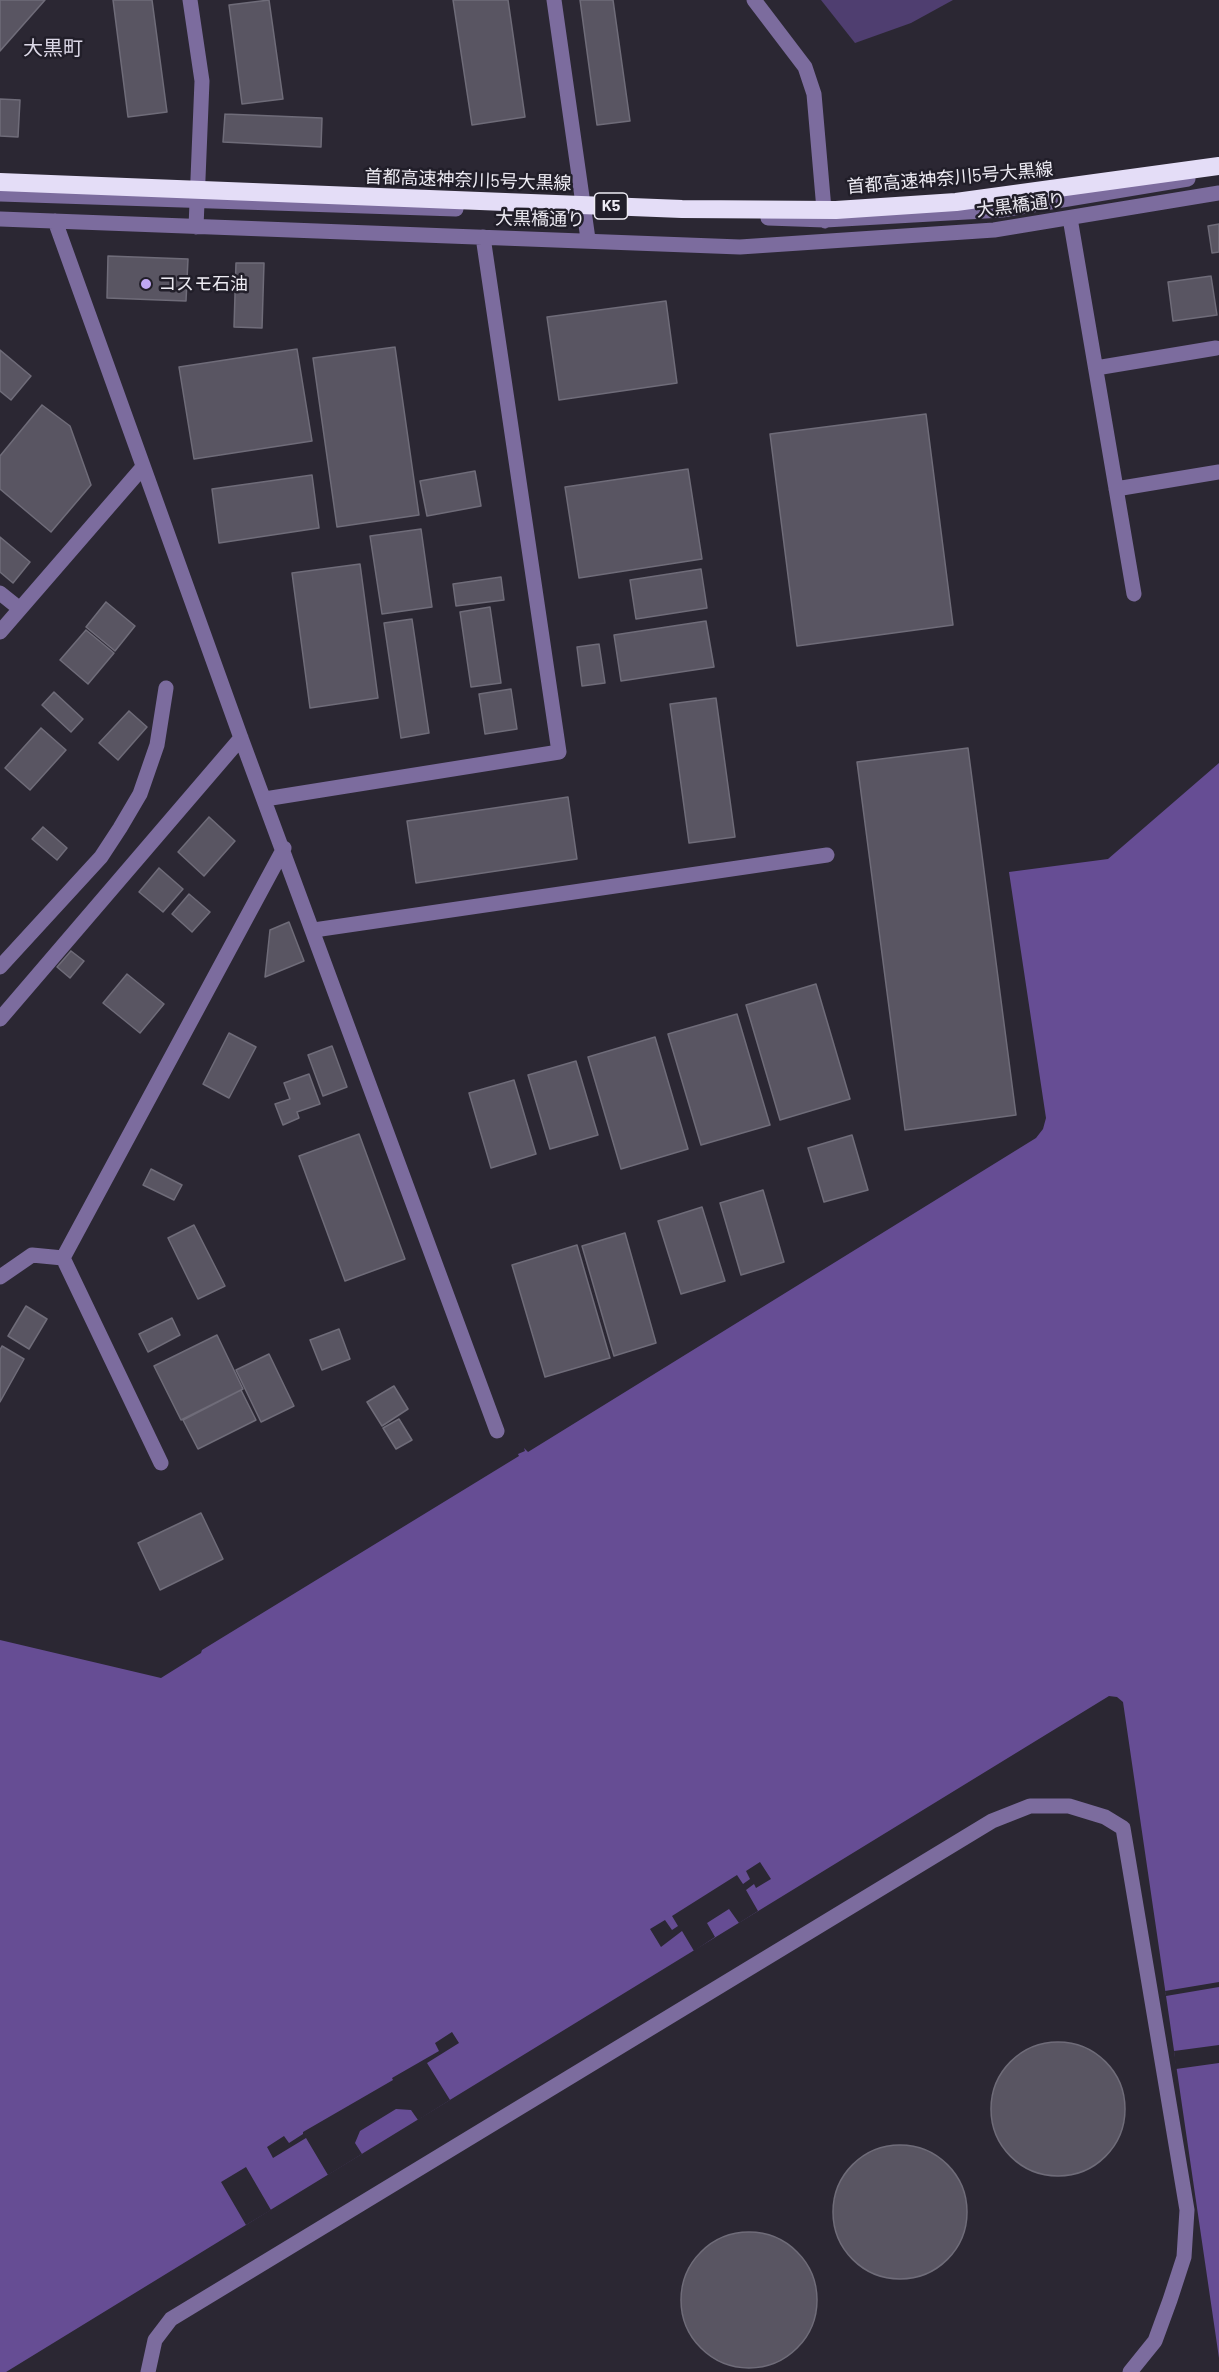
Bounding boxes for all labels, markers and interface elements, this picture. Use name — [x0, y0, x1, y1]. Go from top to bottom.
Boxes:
district label: 大黒町 — [23, 36, 83, 60]
street label: 首都高速神奈川5号大黒線 — [846, 158, 1054, 198]
street label: 首都高速神奈川5号大黒線 — [364, 166, 572, 194]
street label: 大黒橋通り — [975, 189, 1067, 221]
road number: K5 — [594, 193, 628, 219]
street label: 大黒橋通り — [495, 207, 585, 231]
place label: コスモ石油 — [158, 273, 248, 295]
marker: コスモ石油 — [139, 277, 153, 291]

